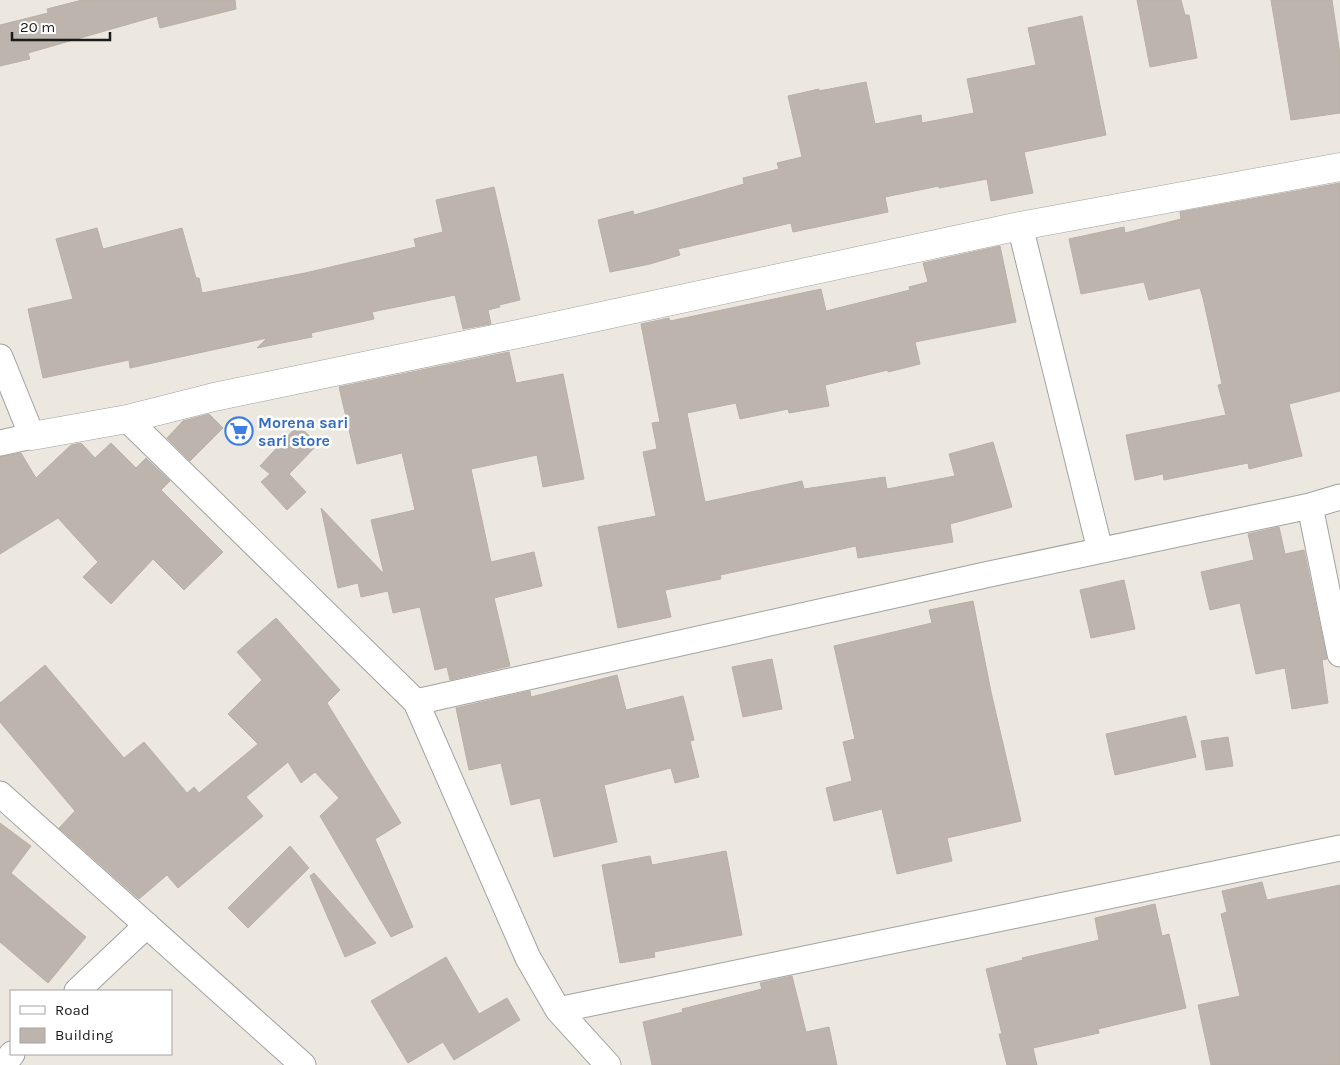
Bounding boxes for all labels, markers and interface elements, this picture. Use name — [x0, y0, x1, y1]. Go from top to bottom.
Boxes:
scale bar — [12, 10, 110, 42]
text: 20 m — [20, 18, 55, 36]
place label: Morena sari sari store — [258, 413, 349, 450]
supermarket icon: Morena sari sari store — [224, 416, 254, 446]
legend — [10, 990, 172, 1055]
text: Road — [55, 1001, 90, 1019]
text: Building — [55, 1026, 113, 1044]

